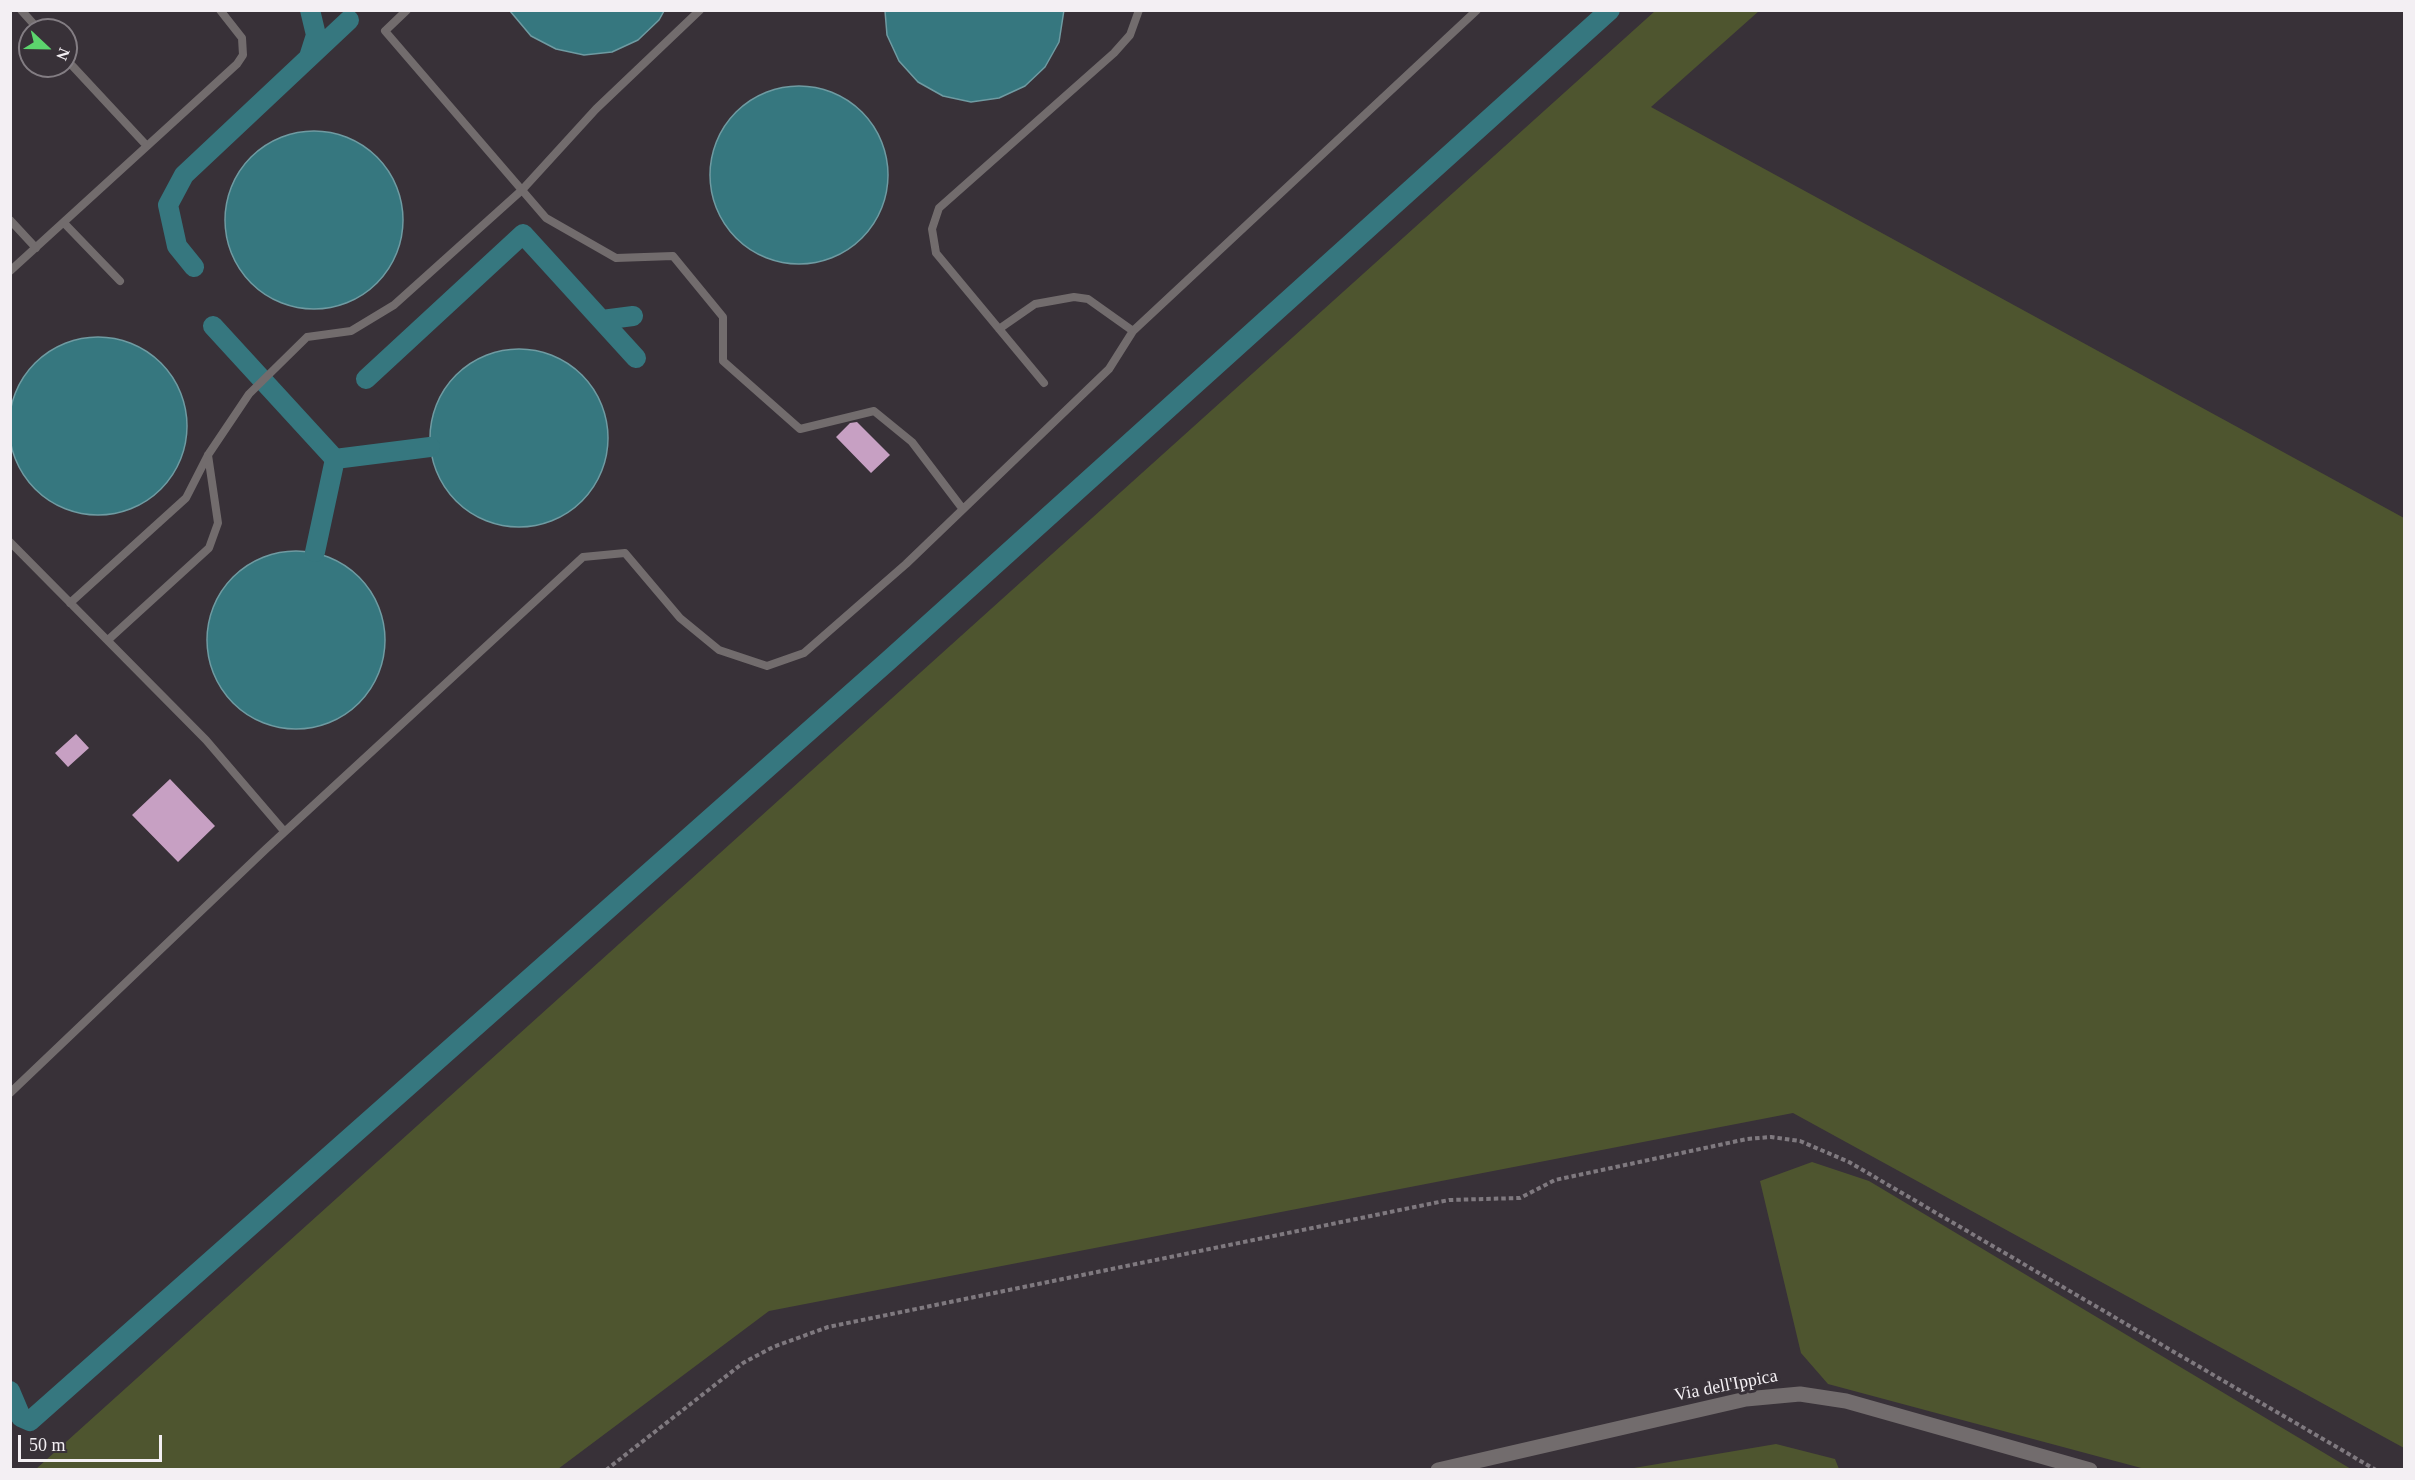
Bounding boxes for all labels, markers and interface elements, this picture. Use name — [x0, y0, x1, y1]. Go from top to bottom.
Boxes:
north arrow — [18, 18, 78, 78]
text: N — [53, 46, 73, 63]
street label: Via dell'Ippica — [1673, 1365, 1779, 1407]
scale bar — [21, 1423, 165, 1461]
text: 50 m — [29, 1435, 66, 1455]

